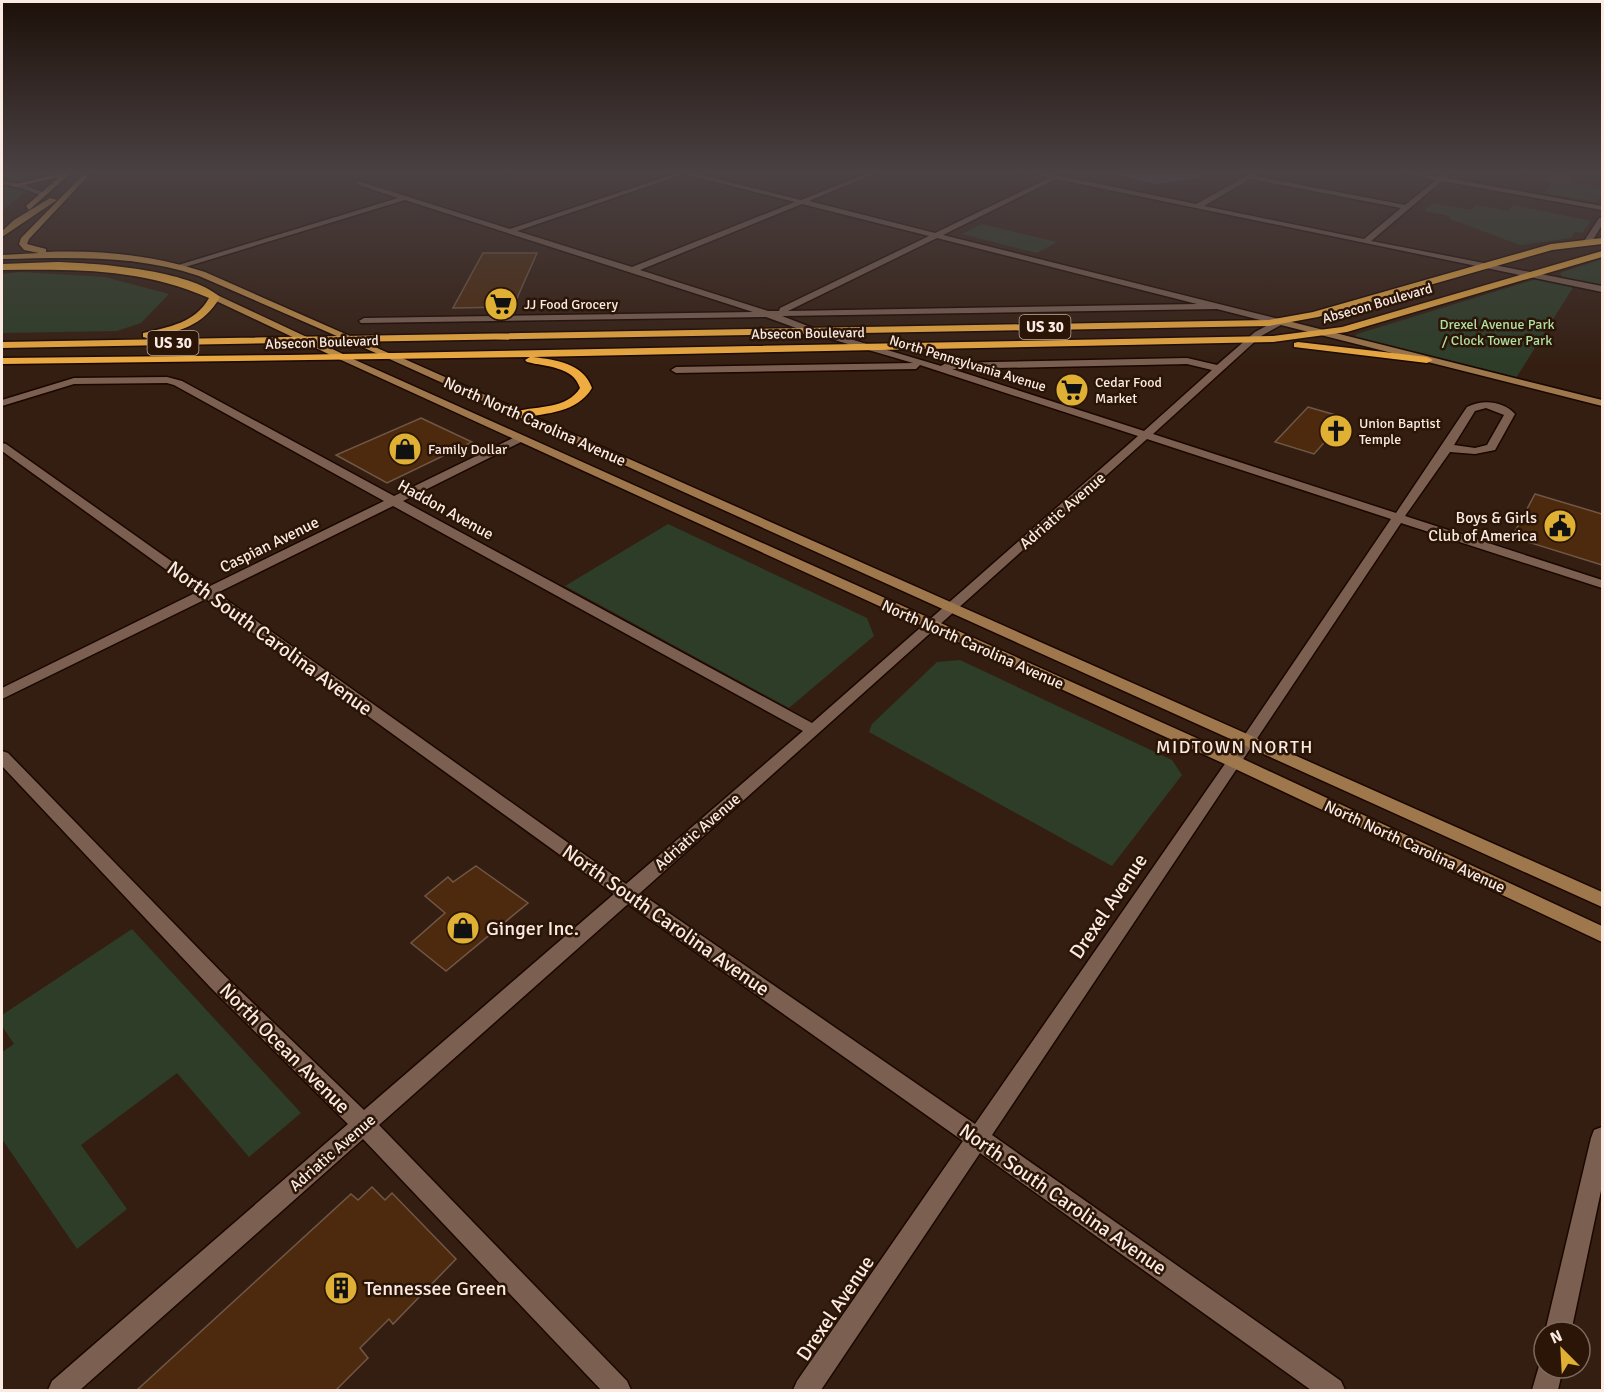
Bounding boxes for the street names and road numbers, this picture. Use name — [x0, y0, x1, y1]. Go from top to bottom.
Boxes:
street label: Absecon Boulevard — [1320, 280, 1434, 327]
road number: US 30 — [1020, 315, 1070, 339]
street label: Absecon Boulevard — [751, 324, 865, 343]
road number: US 30 — [148, 331, 198, 355]
street label: North Pennsylvania Avenue — [887, 331, 1048, 395]
street label: Absecon Boulevard — [265, 332, 379, 353]
street label: North North Carolina Avenue — [440, 373, 629, 471]
street label: Adriatic Avenue — [1015, 468, 1110, 554]
street label: Haddon Avenue — [394, 475, 497, 544]
street label: Caspian Avenue — [217, 512, 322, 578]
street label: North South Carolina Avenue — [162, 556, 377, 721]
street label: North North Carolina Avenue — [878, 596, 1067, 694]
street label: Adriatic Avenue — [650, 789, 745, 875]
street label: North North Carolina Avenue — [1321, 796, 1508, 898]
street label: North South Carolina Avenue — [557, 839, 774, 1002]
street label: Drexel Avenue — [1064, 849, 1153, 964]
street label: North Ocean Avenue — [214, 978, 355, 1119]
street label: Adriatic Avenue — [285, 1110, 380, 1196]
street label: North South Carolina Avenue — [954, 1118, 1171, 1281]
street label: Drexel Avenue — [791, 1251, 880, 1366]

